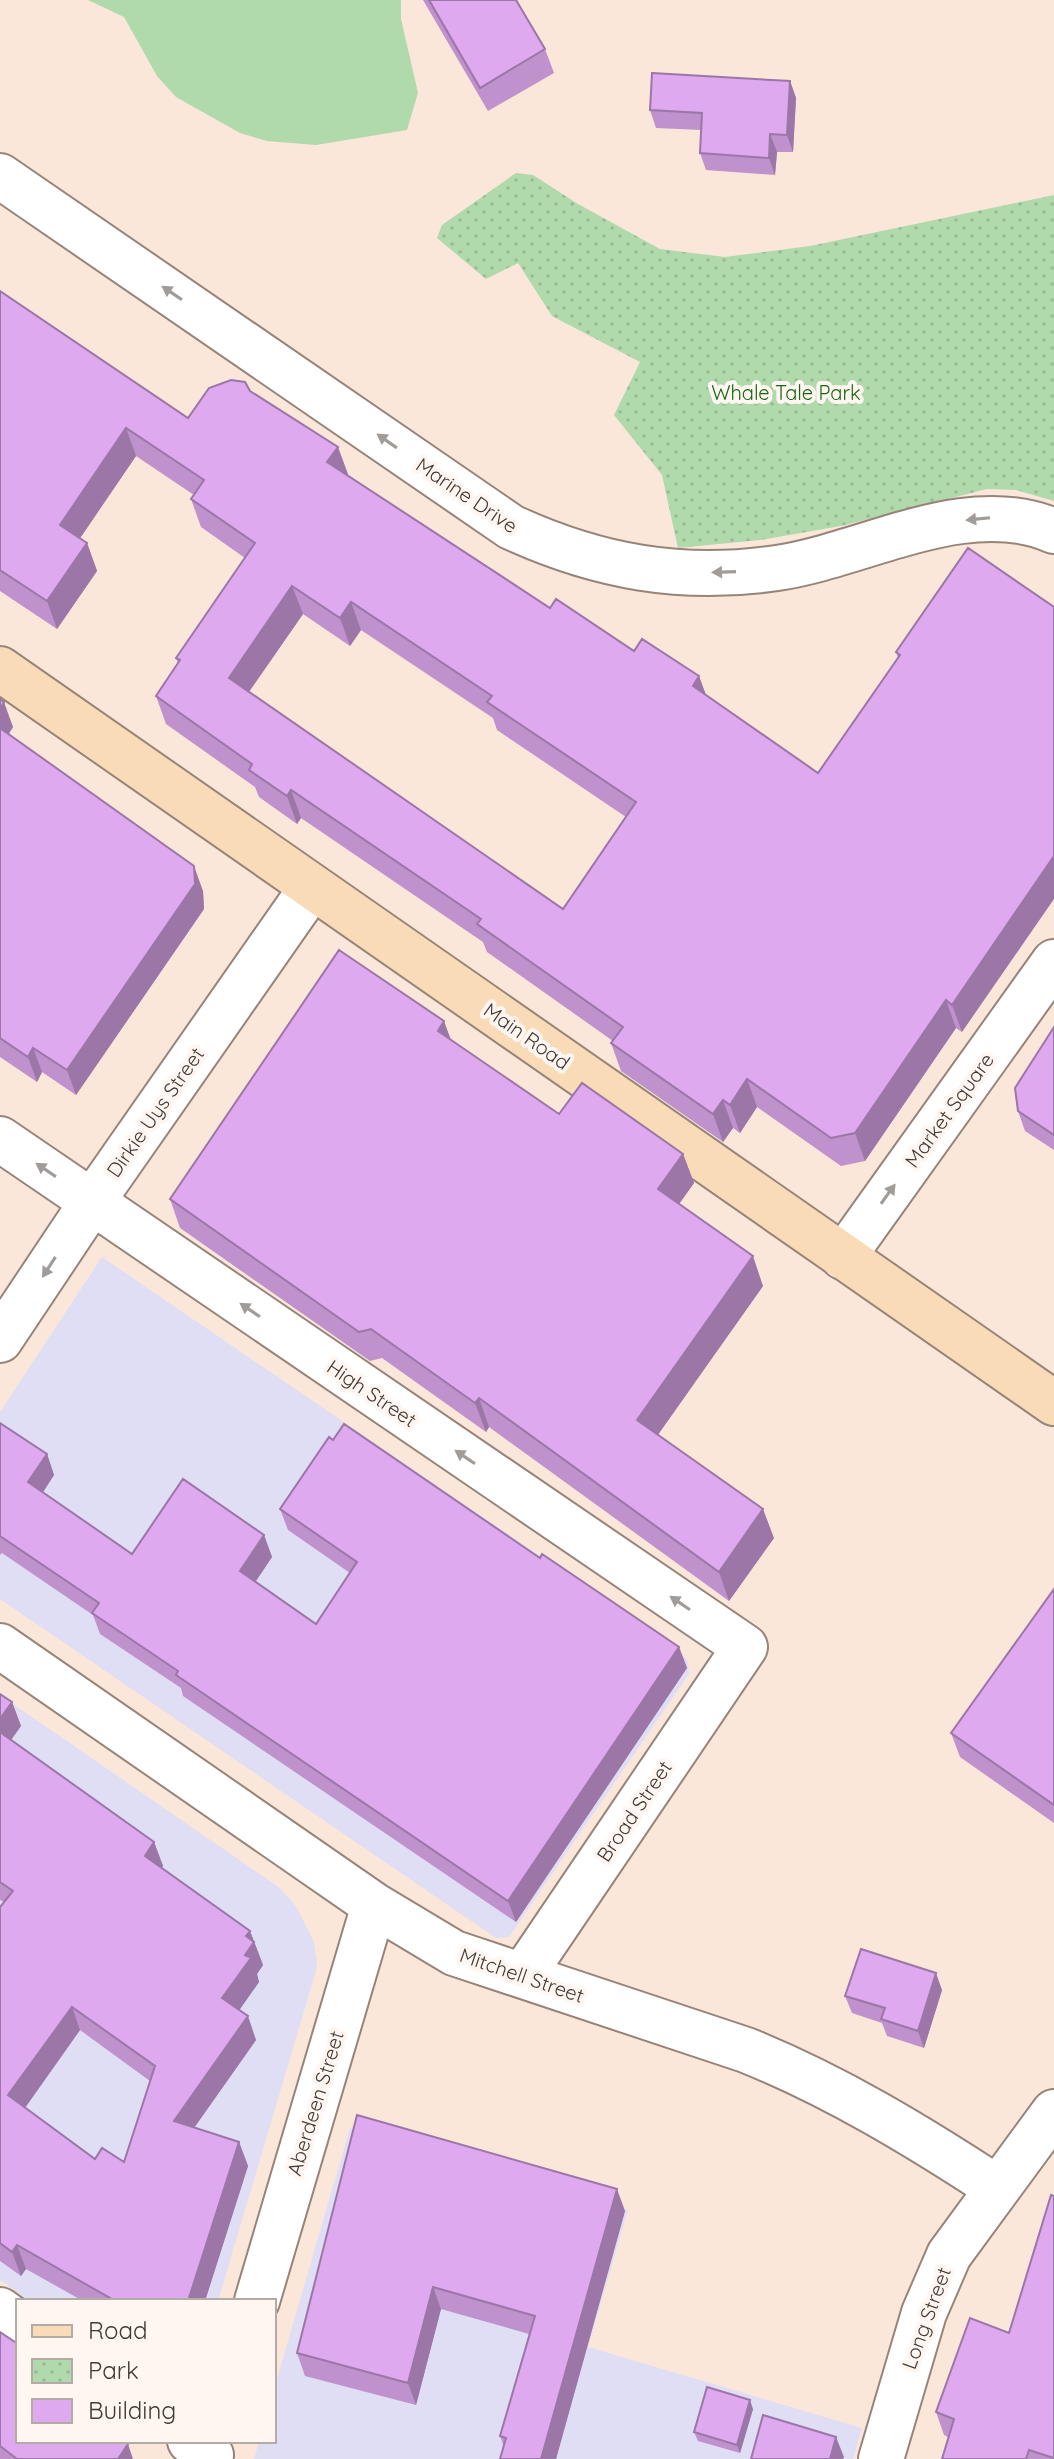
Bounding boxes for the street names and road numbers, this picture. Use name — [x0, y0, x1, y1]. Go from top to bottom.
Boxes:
street label: Marine Drive — [411, 452, 523, 538]
street label: Main Road — [479, 997, 575, 1075]
street label: Dirkie Uys Street — [101, 1042, 209, 1182]
street label: Market Square — [899, 1048, 999, 1172]
street label: High Street — [322, 1354, 422, 1432]
street label: Broad Street — [591, 1755, 677, 1866]
street label: Mitchell Street — [457, 1942, 588, 2008]
street label: Aberdeen Street — [281, 2027, 349, 2178]
street label: Long Street — [896, 2263, 956, 2372]

